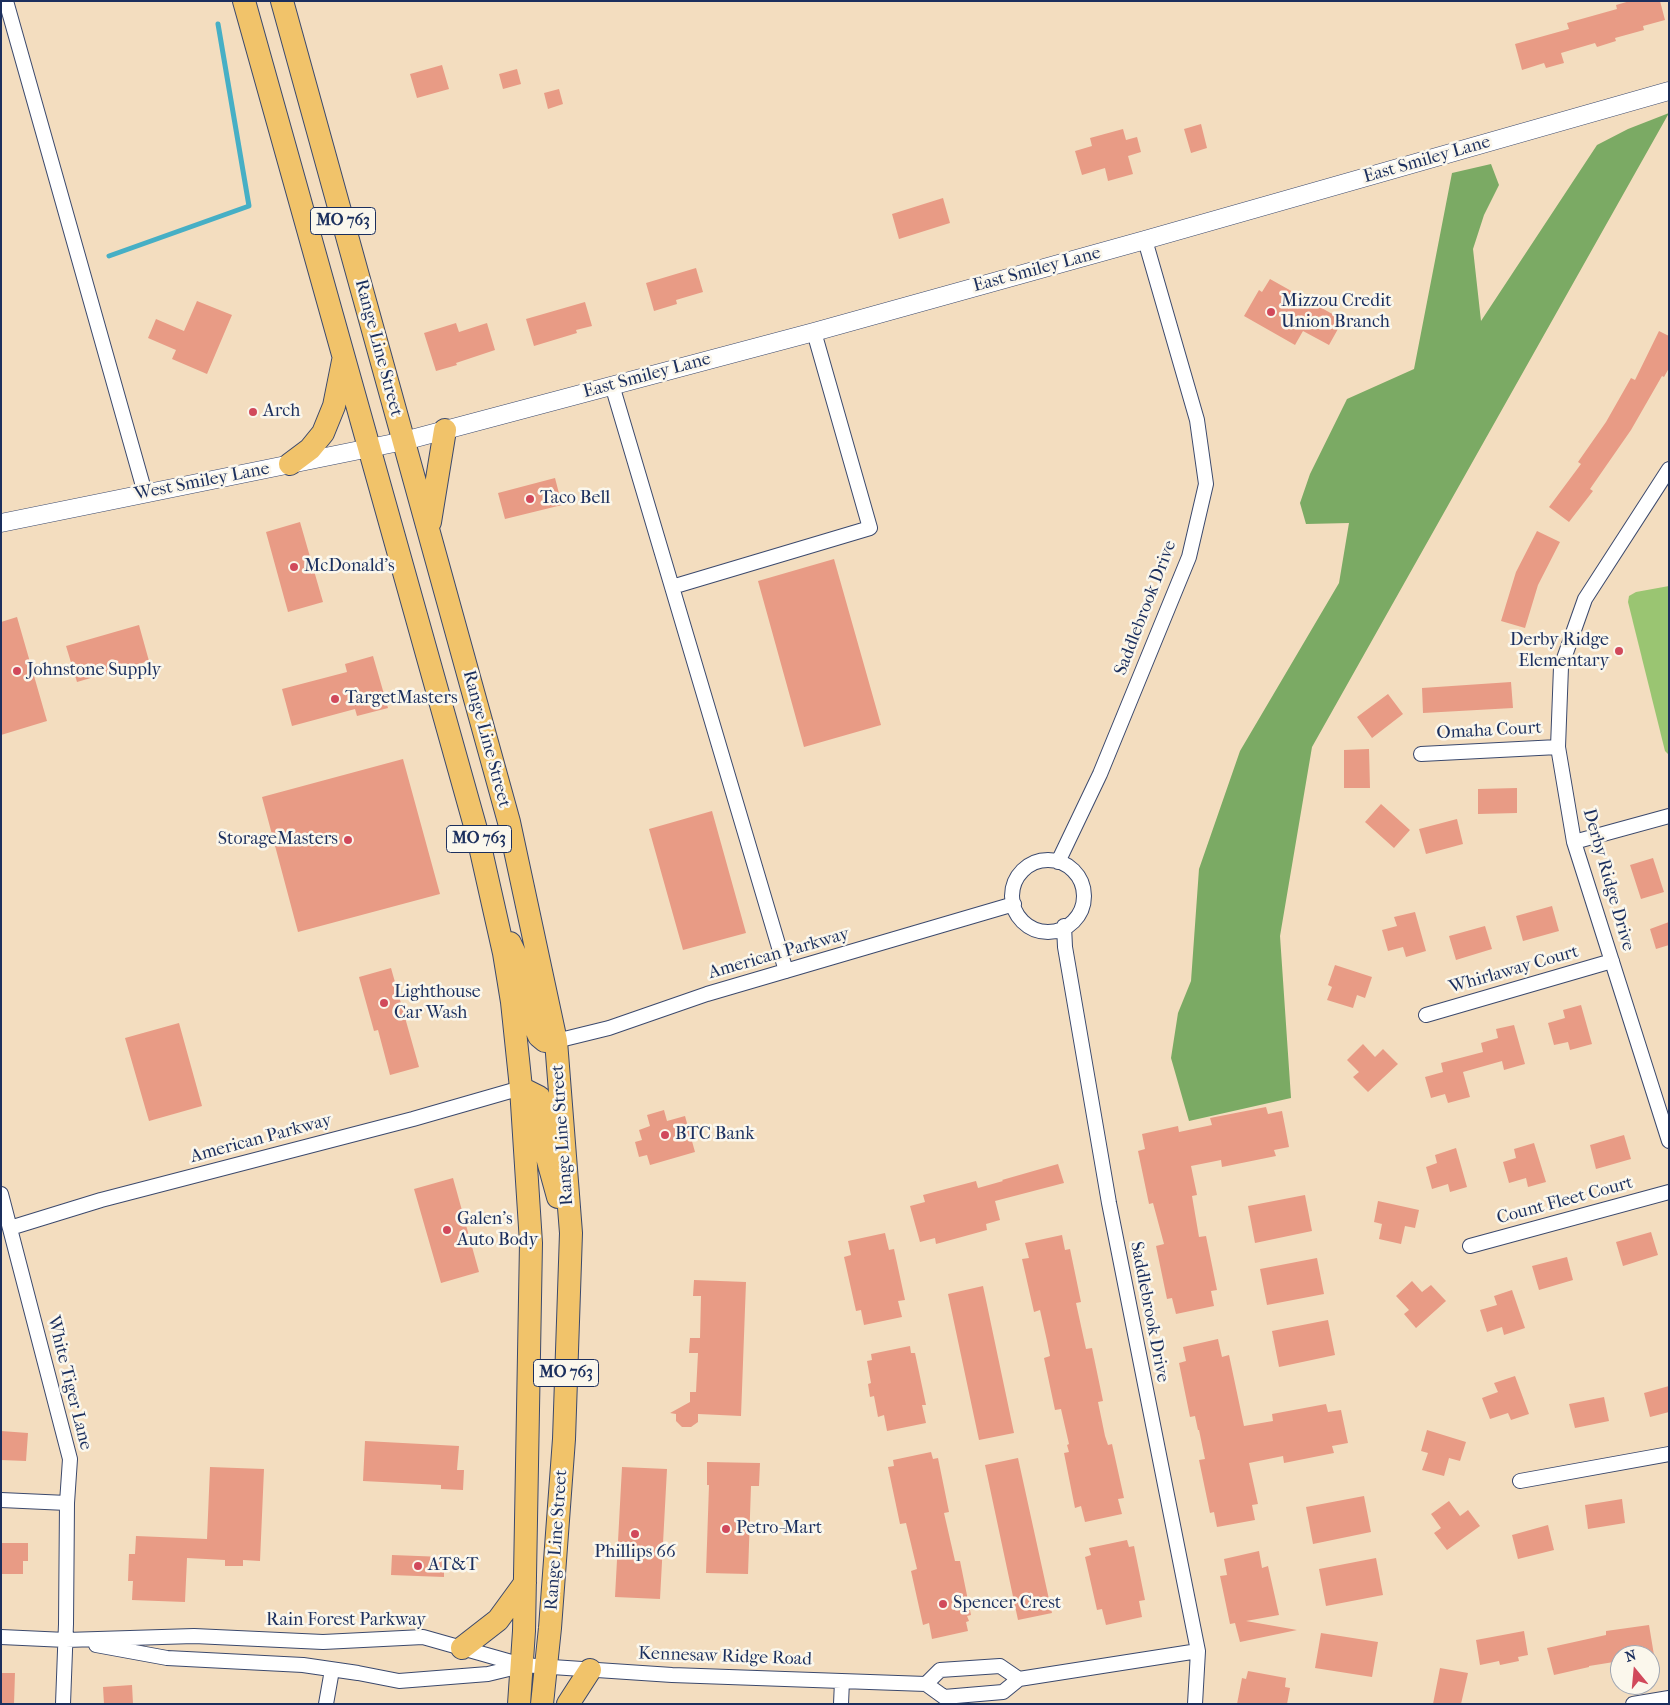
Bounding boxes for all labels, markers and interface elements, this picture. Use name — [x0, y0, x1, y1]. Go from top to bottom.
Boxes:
street label: East Smiley Lane — [1361, 132, 1493, 188]
road number: MO 763 — [310, 208, 376, 235]
street label: East Smiley Lane — [971, 243, 1103, 297]
street label: Range Line Street — [349, 277, 407, 419]
place label: Mizzou Credit Union Branch — [1281, 291, 1392, 334]
marker: Mizzou Credit Union Branch — [1265, 306, 1277, 318]
street label: East Smiley Lane — [581, 349, 713, 403]
place label: Arch — [263, 401, 300, 423]
marker: Arch — [247, 406, 259, 418]
street label: West Smiley Lane — [133, 458, 271, 506]
place label: Taco Bell — [540, 488, 610, 510]
marker: Taco Bell — [524, 493, 536, 505]
street label: Saddlebrook Drive — [1110, 537, 1182, 679]
place label: McDonald's — [304, 556, 395, 578]
marker: McDonald's — [288, 561, 300, 573]
place label: Derby Ridge Elementary — [1510, 630, 1609, 672]
marker: Derby Ridge Elementary — [1613, 645, 1625, 657]
place label: Johnstone Supply — [27, 660, 161, 682]
marker: Johnstone Supply — [11, 665, 23, 677]
street label: Range Line Street — [457, 668, 515, 810]
place label: TargetMasters — [345, 688, 458, 710]
marker: TargetMasters — [329, 693, 341, 705]
street label: Omaha Court — [1436, 717, 1542, 745]
street label: Derby Ridge Drive — [1577, 806, 1639, 954]
road number: MO 763 — [446, 826, 512, 852]
place label: StorageMasters — [218, 829, 338, 851]
marker: StorageMasters — [342, 834, 354, 846]
street label: American Parkway — [706, 924, 852, 984]
street label: Whirlaway Court — [1447, 941, 1581, 999]
place label: Lighthouse Car Wash — [394, 982, 481, 1024]
marker: Lighthouse Car Wash — [378, 997, 390, 1009]
street label: Range Line Street — [547, 1064, 579, 1206]
street label: American Parkway — [188, 1110, 334, 1168]
place label: BTC Bank — [675, 1124, 755, 1146]
marker: BTC Bank — [659, 1129, 671, 1141]
street label: Count Fleet Court — [1495, 1172, 1635, 1230]
place label: Galen's Auto Body — [457, 1209, 538, 1252]
marker: Galen's Auto Body — [441, 1224, 453, 1236]
street label: Saddlebrook Drive — [1125, 1240, 1173, 1384]
street label: White Tiger Lane — [42, 1314, 96, 1452]
road number: MO 763 — [534, 1360, 598, 1386]
street label: Range Line Street — [541, 1469, 573, 1611]
place label: Petro-Mart — [736, 1518, 822, 1540]
marker: Petro-Mart — [720, 1523, 732, 1535]
marker: Phillips 66 — [629, 1528, 641, 1540]
place label: Phillips 66 — [594, 1542, 676, 1564]
place label: AT&T — [428, 1555, 478, 1577]
marker: AT&T — [412, 1560, 424, 1572]
place label: Spencer Crest — [953, 1593, 1061, 1615]
marker: Spencer Crest — [937, 1598, 949, 1610]
street label: Rain Forest Parkway — [266, 1610, 426, 1632]
street label: Kennesaw Ridge Road — [638, 1643, 812, 1671]
north arrow — [1610, 1645, 1660, 1695]
text: N — [1623, 1646, 1638, 1666]

